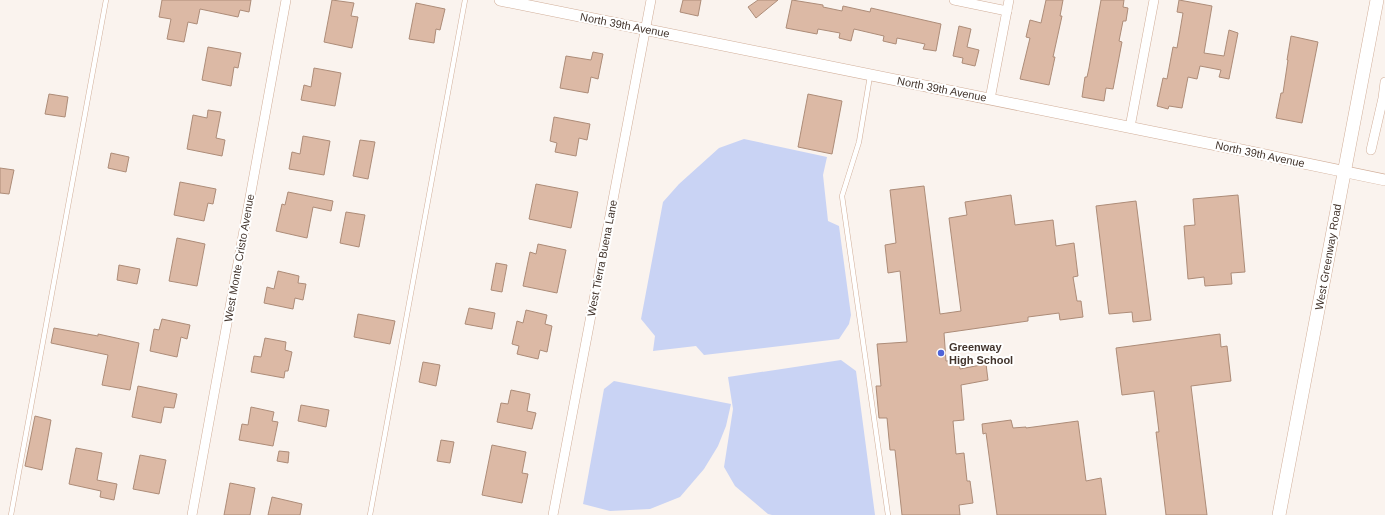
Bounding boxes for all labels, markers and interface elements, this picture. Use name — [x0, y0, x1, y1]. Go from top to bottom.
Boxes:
street label: North 39th Avenue — [579, 10, 671, 40]
street label: North 39th Avenue — [896, 74, 988, 104]
street label: North 39th Avenue — [1214, 139, 1306, 169]
street label: West Monte Cristo Avenue — [222, 193, 256, 323]
street label: West Tierra Buena Lane — [585, 199, 619, 317]
street label: West Greenway Road — [1313, 203, 1343, 311]
place label: Greenway High School — [949, 341, 1013, 366]
marker: Greenway High School — [936, 348, 946, 358]

